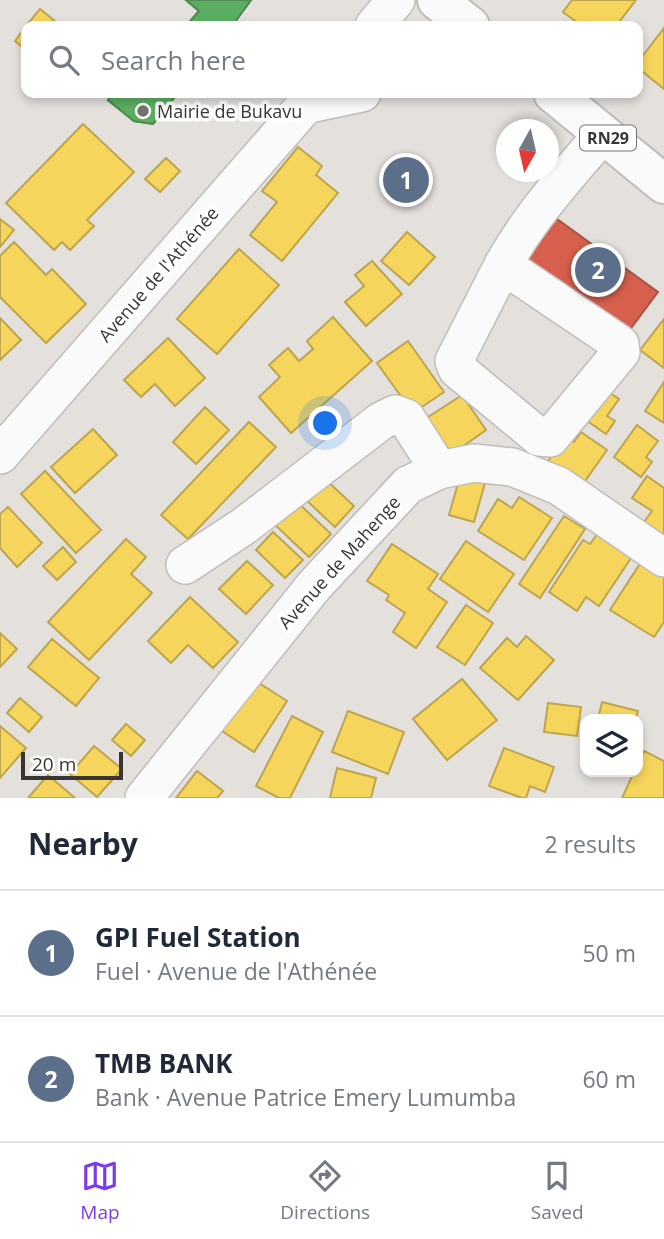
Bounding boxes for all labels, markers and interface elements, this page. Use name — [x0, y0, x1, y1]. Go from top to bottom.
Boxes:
search box — [21, 21, 643, 98]
icon: search — [45, 41, 83, 79]
text: Search here — [101, 42, 246, 78]
place label: Mairie de Bukavu — [157, 99, 302, 123]
marker: Mairie de Bukavu — [135, 103, 151, 119]
north arrow — [496, 119, 559, 182]
road number: RN29 — [580, 126, 636, 150]
pin: 1 — [383, 154, 429, 206]
street label: Avenue de l'Athénée — [93, 201, 223, 347]
pin: 2 — [575, 244, 621, 296]
your location — [308, 406, 342, 440]
street label: Avenue de Mahenge — [273, 490, 405, 634]
map controls — [580, 714, 643, 777]
button: layers — [580, 714, 643, 777]
scale bar — [21, 749, 122, 781]
text: 20 m — [32, 751, 76, 777]
text: Nearby — [28, 823, 138, 864]
text: 2 results — [545, 828, 636, 860]
text: GPI Fuel Station — [95, 919, 301, 955]
text: 1 — [44, 937, 58, 969]
text: 50 m — [582, 937, 636, 969]
text: Fuel · Avenue de l'Athénée — [95, 955, 377, 987]
text: TMB BANK — [95, 1045, 233, 1081]
text: 2 — [44, 1063, 58, 1095]
text: 60 m — [582, 1063, 636, 1095]
text: Bank · Avenue Patrice Emery Lumumba — [95, 1081, 516, 1113]
tab: Map — [80, 1157, 120, 1225]
tab: Directions — [280, 1157, 370, 1225]
tab: Saved — [531, 1157, 584, 1225]

